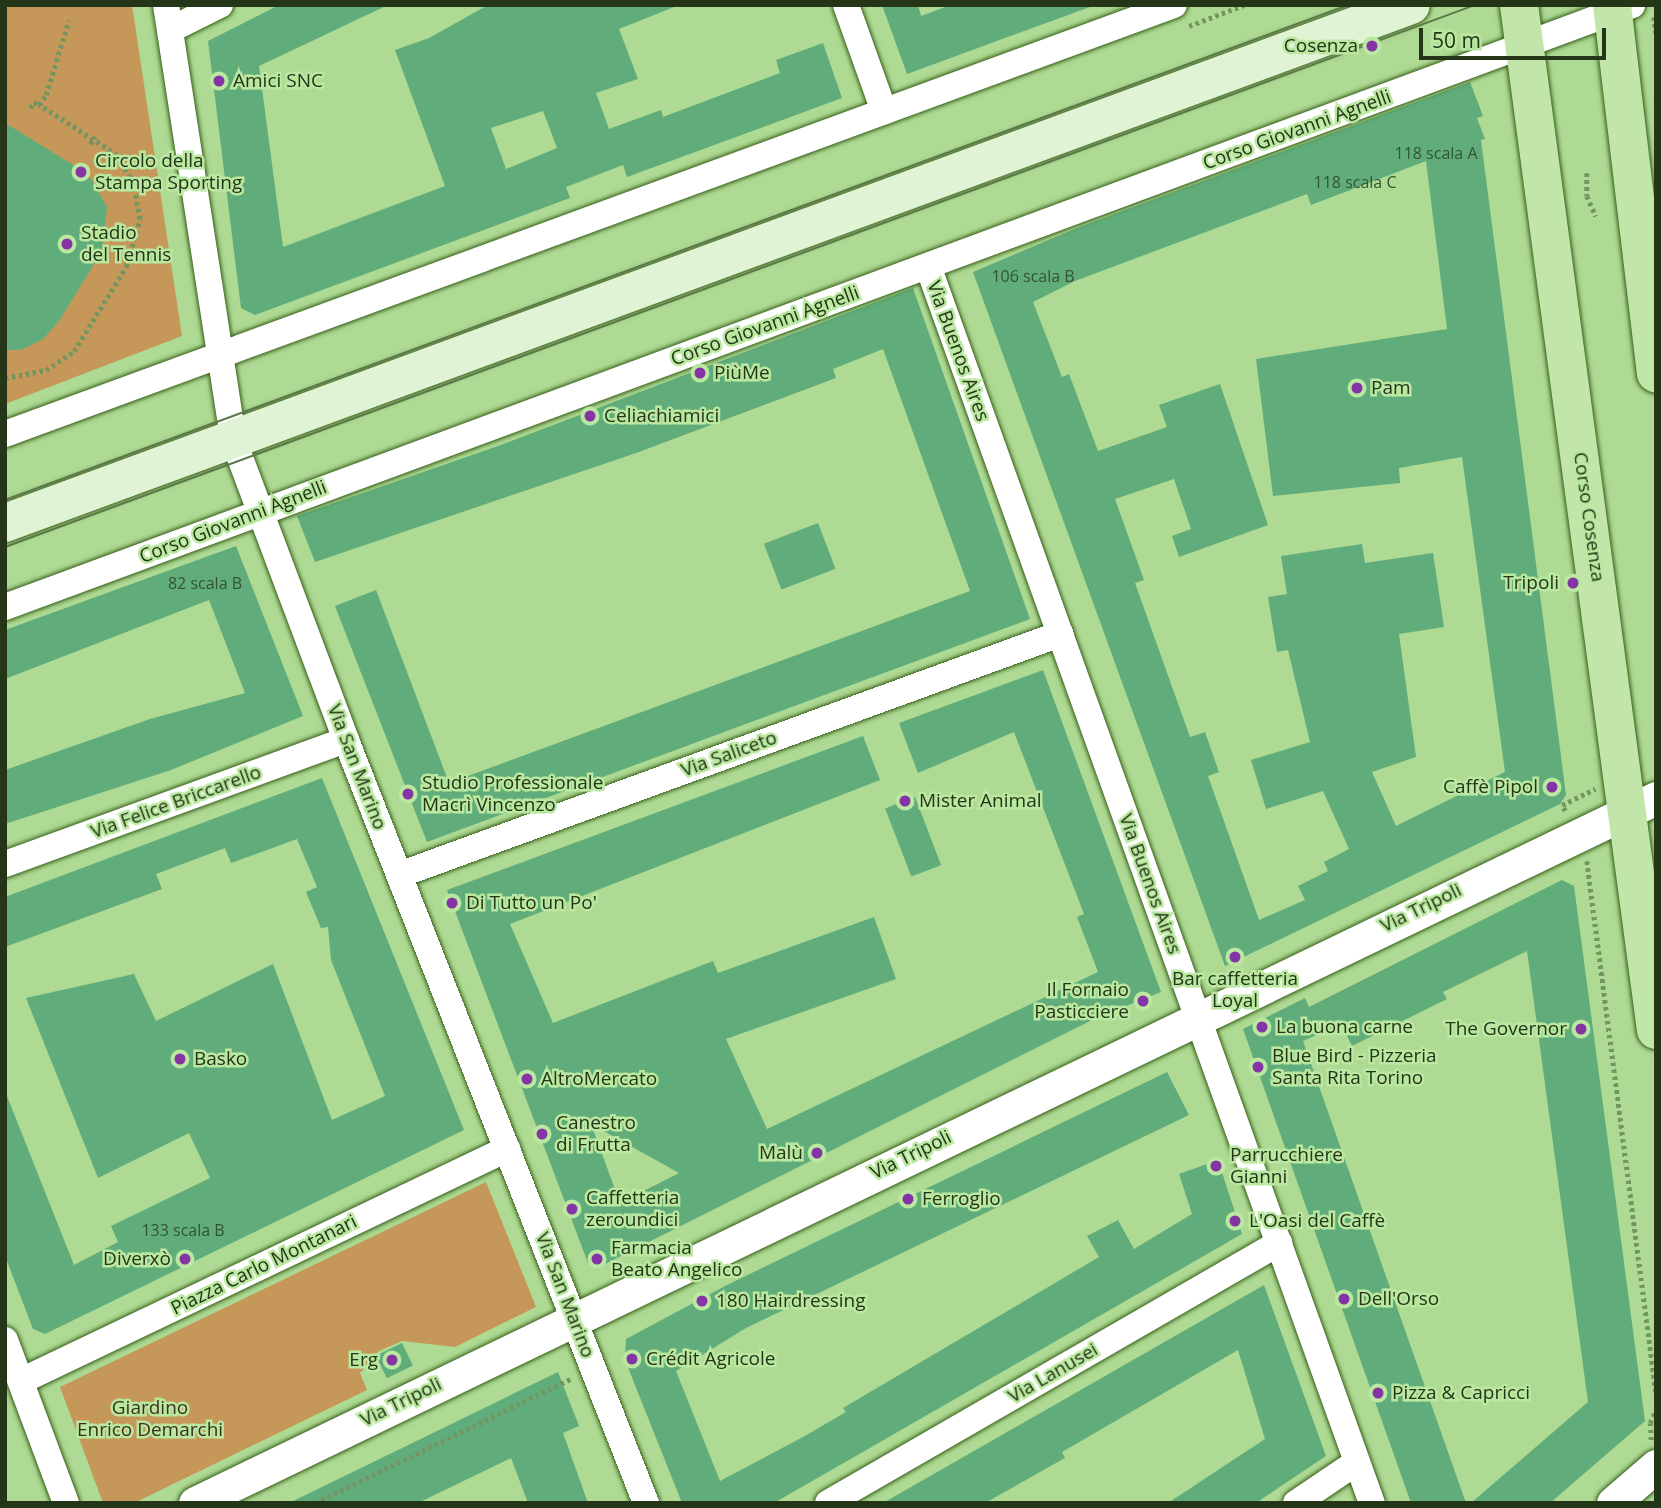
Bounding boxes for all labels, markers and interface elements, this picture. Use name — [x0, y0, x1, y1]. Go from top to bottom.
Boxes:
scale bar — [1423, 14, 1610, 58]
text: 50 m — [1432, 26, 1481, 54]
place label: Cosenza — [1284, 35, 1358, 57]
marker: Cosenza — [1364, 38, 1380, 54]
place label: Amici SNC — [233, 70, 323, 92]
marker: Amici SNC — [211, 73, 227, 89]
street label: Corso Giovanni Agnelli — [1200, 85, 1394, 175]
house number: 118 scala A — [1395, 143, 1477, 163]
place label: Circolo della Stampa Sporting — [95, 150, 242, 194]
marker: Circolo della Stampa Sporting — [73, 164, 89, 180]
house number: 118 scala C — [1314, 172, 1396, 192]
place label: Stadio del Tennis — [81, 222, 171, 266]
marker: Stadio del Tennis — [59, 236, 75, 252]
house number: 106 scala B — [991, 266, 1075, 286]
street label: Via Buenos Aires — [922, 278, 994, 424]
street label: Corso Giovanni Agnelli — [668, 281, 862, 371]
place label: PiùMe — [714, 362, 770, 384]
marker: PiùMe — [692, 365, 708, 381]
place label: Pam — [1371, 377, 1411, 399]
marker: Pam — [1349, 380, 1365, 396]
place label: Celiachiamici — [604, 405, 719, 427]
marker: Celiachiamici — [582, 408, 598, 424]
street label: Corso Cosenza — [1569, 451, 1609, 583]
street label: Corso Giovanni Agnelli — [136, 476, 330, 568]
place label: Tripoli — [1503, 572, 1559, 594]
house number: 82 scala B — [168, 573, 242, 593]
marker: Tripoli — [1565, 575, 1581, 591]
street label: Via San Marino — [323, 701, 391, 833]
street label: Via Saliceto — [678, 726, 780, 782]
street label: Via Felice Briccarello — [88, 761, 264, 843]
place label: Studio Professionale Macrì Vincenzo — [422, 772, 603, 816]
place label: Caffè Pipol — [1443, 776, 1538, 798]
marker: Caffè Pipol — [1544, 779, 1560, 795]
marker: Studio Professionale Macrì Vincenzo — [400, 786, 416, 802]
place label: Mister Animal — [919, 790, 1041, 812]
marker: Mister Animal — [897, 793, 913, 809]
street label: Via Buenos Aires — [1114, 811, 1186, 957]
street label: Via Tripoli — [1377, 879, 1465, 937]
place label: Di Tutto un Po' — [466, 892, 597, 914]
marker: Di Tutto un Po' — [444, 895, 460, 911]
marker: Bar caffetteria Loyal — [1227, 949, 1243, 965]
place label: Bar caffetteria Loyal — [1172, 968, 1298, 1012]
place label: Il Fornaio Pasticciere — [1034, 979, 1129, 1023]
marker: Il Fornaio Pasticciere — [1135, 993, 1151, 1009]
place label: La buona carne — [1276, 1016, 1413, 1038]
place label: The Governor — [1445, 1018, 1567, 1040]
marker: La buona carne — [1254, 1019, 1270, 1035]
marker: The Governor — [1573, 1021, 1589, 1037]
place label: Blue Bird - Pizzeria Santa Rita Torino — [1272, 1045, 1437, 1089]
place label: Basko — [194, 1048, 247, 1070]
marker: Basko — [172, 1051, 188, 1067]
marker: Blue Bird - Pizzeria Santa Rita Torino — [1250, 1059, 1266, 1075]
place label: AltroMercato — [541, 1068, 657, 1090]
marker: AltroMercato — [519, 1071, 535, 1087]
place label: Canestro di Frutta — [556, 1112, 636, 1156]
marker: Canestro di Frutta — [534, 1126, 550, 1142]
street label: Via Tripoli — [867, 1126, 955, 1184]
place label: Malù — [759, 1142, 803, 1164]
place label: Parrucchiere Gianni — [1230, 1144, 1343, 1188]
marker: Malù — [809, 1145, 825, 1161]
marker: Parrucchiere Gianni — [1208, 1158, 1224, 1174]
place label: Caffetteria zeroundici — [586, 1187, 679, 1231]
place label: Ferroglio — [922, 1188, 1001, 1210]
marker: Ferroglio — [900, 1191, 916, 1207]
marker: Caffetteria zeroundici — [564, 1201, 580, 1217]
street label: Piazza Carlo Montanari — [167, 1210, 361, 1320]
place label: L'Oasi del Caffè — [1249, 1210, 1385, 1232]
marker: L'Oasi del Caffè — [1227, 1213, 1243, 1229]
house number: 133 scala B — [141, 1220, 225, 1240]
street label: Via San Marino — [531, 1229, 599, 1361]
place label: Farmacia Beato Angelico — [611, 1237, 742, 1281]
place label: Diverxò — [103, 1248, 171, 1270]
marker: Diverxò — [177, 1251, 193, 1267]
marker: Farmacia Beato Angelico — [589, 1251, 605, 1267]
place label: Dell'Orso — [1358, 1288, 1439, 1310]
place label: 180 Hairdressing — [716, 1290, 866, 1312]
marker: Dell'Orso — [1336, 1291, 1352, 1307]
marker: 180 Hairdressing — [694, 1293, 710, 1309]
street label: Via Lanusei — [1004, 1338, 1102, 1408]
place label: Crédit Agricole — [646, 1348, 775, 1370]
place label: Erg — [349, 1349, 378, 1371]
marker: Crédit Agricole — [624, 1351, 640, 1367]
marker: Erg — [384, 1352, 400, 1368]
street label: Via Tripoli — [357, 1373, 445, 1431]
place label: Pizza & Capricci — [1392, 1382, 1530, 1404]
marker: Pizza & Capricci — [1370, 1385, 1386, 1401]
park label: Giardino Enrico Demarchi — [77, 1397, 223, 1441]

